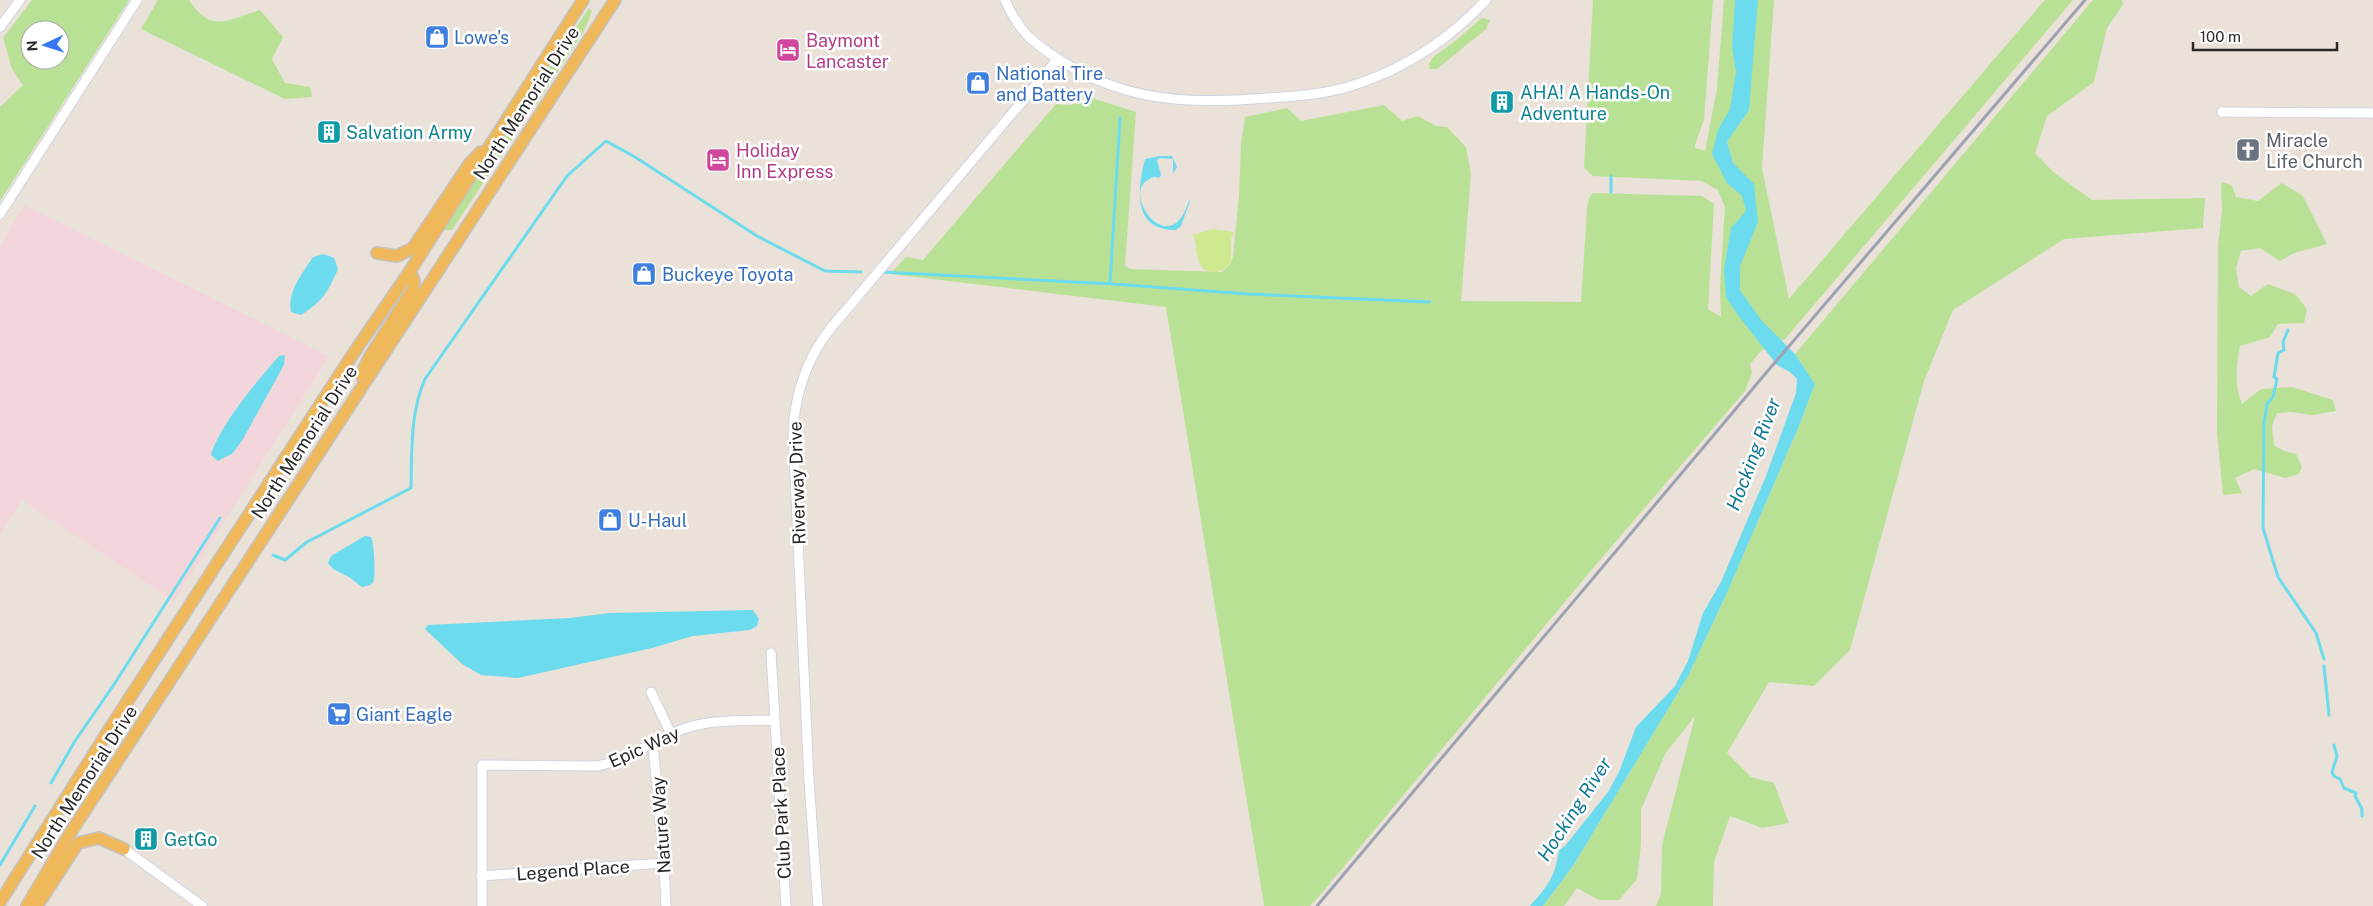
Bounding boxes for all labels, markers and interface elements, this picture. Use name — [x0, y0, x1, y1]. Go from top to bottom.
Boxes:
north arrow — [20, 20, 70, 70]
scale bar — [2193, 20, 2337, 52]
street label: North Memorial Drive — [469, 23, 583, 183]
shop icon: Lowe's — [424, 24, 450, 50]
place label: Lowe's — [454, 27, 509, 48]
text: 100 m — [2200, 28, 2241, 45]
place label: Baymont Lancaster — [806, 30, 889, 72]
hotel icon: Baymont Lancaster — [775, 37, 801, 63]
text: N — [24, 40, 40, 52]
place label: National Tire and Battery — [996, 63, 1103, 105]
shop icon: National Tire and Battery — [965, 70, 991, 96]
place label: AHA! A Hands-On Adventure — [1520, 82, 1670, 124]
building icon: AHA! A Hands-On Adventure — [1489, 89, 1515, 115]
building icon: Salvation Army — [316, 119, 342, 145]
place label: Salvation Army — [346, 122, 473, 143]
place label: Miracle Life Church — [2266, 130, 2363, 172]
church icon: Miracle Life Church — [2235, 137, 2261, 163]
place label: Holiday Inn Express — [736, 140, 833, 182]
hotel icon: Holiday Inn Express — [705, 147, 731, 173]
shop icon: Buckeye Toyota — [631, 261, 657, 287]
place label: Buckeye Toyota — [662, 264, 793, 285]
street label: North Memorial Drive — [247, 362, 361, 522]
water label: Hocking River — [1721, 394, 1785, 514]
street label: Riverway Drive — [784, 421, 810, 545]
shop icon: U-Haul — [597, 507, 623, 533]
place label: U-Haul — [628, 510, 687, 531]
supermarket icon: Giant Eagle — [326, 701, 352, 727]
street label: North Memorial Drive — [27, 702, 141, 862]
place label: Giant Eagle — [356, 704, 452, 725]
street label: Epic Way — [605, 722, 683, 772]
street label: Club Park Place — [767, 746, 795, 880]
water label: Hocking River — [1532, 752, 1616, 865]
street label: Nature Way — [647, 775, 675, 874]
building icon: GetGo — [133, 826, 159, 852]
place label: GetGo — [164, 829, 217, 850]
street label: Legend Place — [516, 856, 630, 884]

